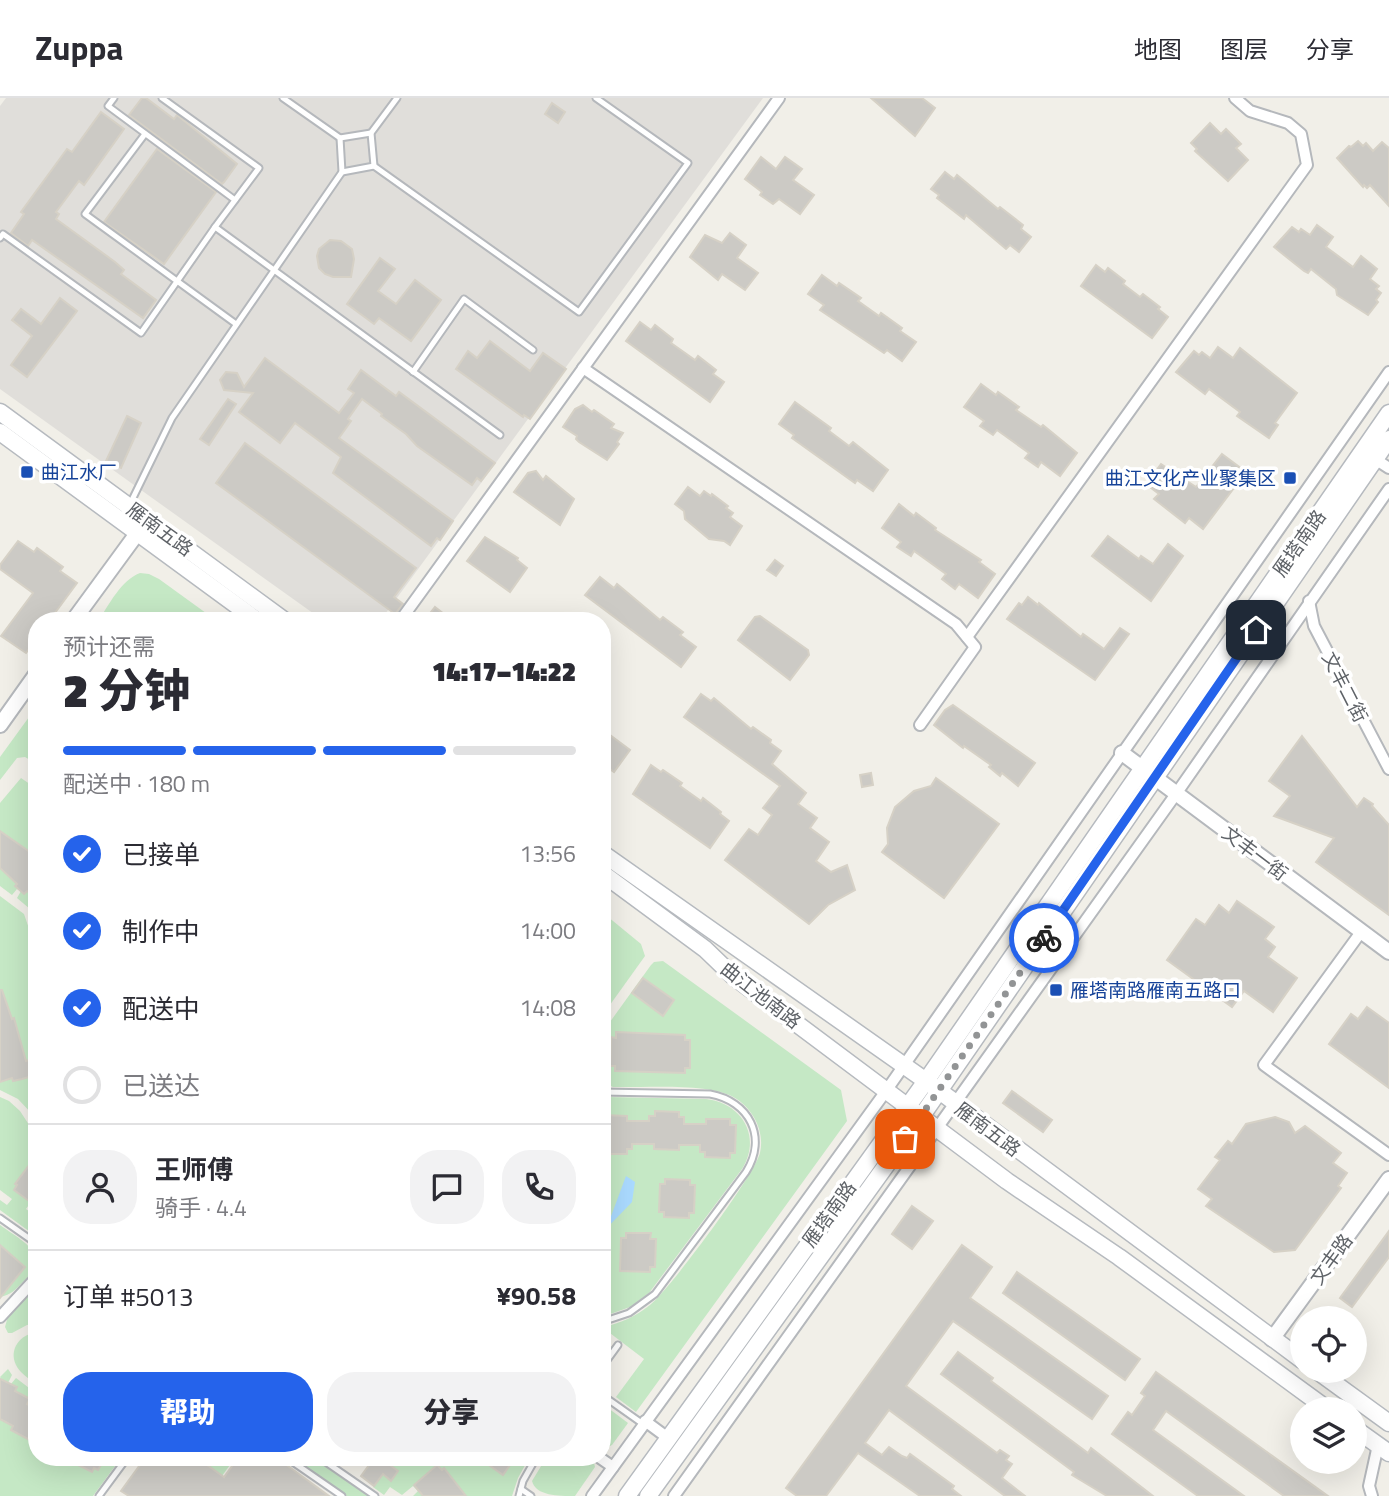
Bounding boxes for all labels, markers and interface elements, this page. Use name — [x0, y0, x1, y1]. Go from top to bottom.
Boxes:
text: Zuppa — [35, 23, 123, 73]
text: 地图 — [1134, 31, 1182, 67]
text: 图层 — [1220, 31, 1268, 67]
text: 分享 — [1306, 31, 1354, 67]
place label: 曲江水厂 — [41, 457, 117, 486]
place label: 曲江文化产业聚集区 — [1105, 463, 1276, 492]
marker: 曲江水厂 — [19, 464, 35, 480]
marker: 曲江文化产业聚集区 — [1282, 470, 1298, 486]
street label: 雁南五路 — [121, 495, 200, 563]
street label: 雁塔南路 — [1265, 503, 1332, 582]
pin — [1226, 600, 1286, 660]
icon: home — [1237, 611, 1275, 649]
text: 预计还需 — [63, 629, 155, 664]
street label: 文丰二街 — [1315, 646, 1376, 727]
text: 14:17–14:22 — [432, 652, 576, 691]
text: 2 分钟 — [63, 655, 190, 725]
text: 配送中 · 180 m — [63, 766, 210, 801]
street label: 文丰一街 — [1216, 818, 1294, 887]
icon: check — [63, 835, 101, 873]
text: 已接单 — [122, 835, 200, 874]
text: 13:56 — [519, 836, 576, 871]
courier — [1009, 903, 1079, 973]
icon: check — [63, 912, 101, 950]
text: 制作中 — [122, 912, 200, 951]
text: 14:00 — [519, 913, 576, 948]
icon: bike — [1025, 919, 1063, 957]
street label: 曲江池南路 — [715, 954, 808, 1035]
place label: 雁塔南路雁南五路口 — [1070, 975, 1241, 1004]
marker: 雁塔南路雁南五路口 — [1048, 982, 1064, 998]
icon: check — [63, 989, 101, 1027]
text: 配送中 — [122, 989, 200, 1028]
text: 14:08 — [519, 990, 576, 1025]
text: 已送达 — [122, 1066, 200, 1105]
street label: 雁南五路 — [949, 1094, 1027, 1163]
pin — [875, 1109, 935, 1169]
icon: bag — [886, 1120, 924, 1158]
button: person — [63, 1150, 137, 1224]
text: 王师傅 — [155, 1150, 233, 1189]
button: chat — [410, 1150, 484, 1224]
button: phone — [502, 1150, 576, 1224]
street label: 雁塔南路 — [795, 1174, 863, 1253]
text: 骑手 · 4.4 — [155, 1190, 247, 1225]
street label: 文丰路 — [1302, 1227, 1359, 1290]
text: ¥90.58 — [497, 1276, 576, 1315]
text: 订单 #5013 — [63, 1277, 194, 1316]
map controls — [1290, 1306, 1367, 1474]
button: locate — [1290, 1306, 1367, 1383]
button: 帮助 — [63, 1372, 313, 1452]
button: 分享 — [327, 1372, 576, 1452]
button: layers — [1290, 1397, 1367, 1474]

